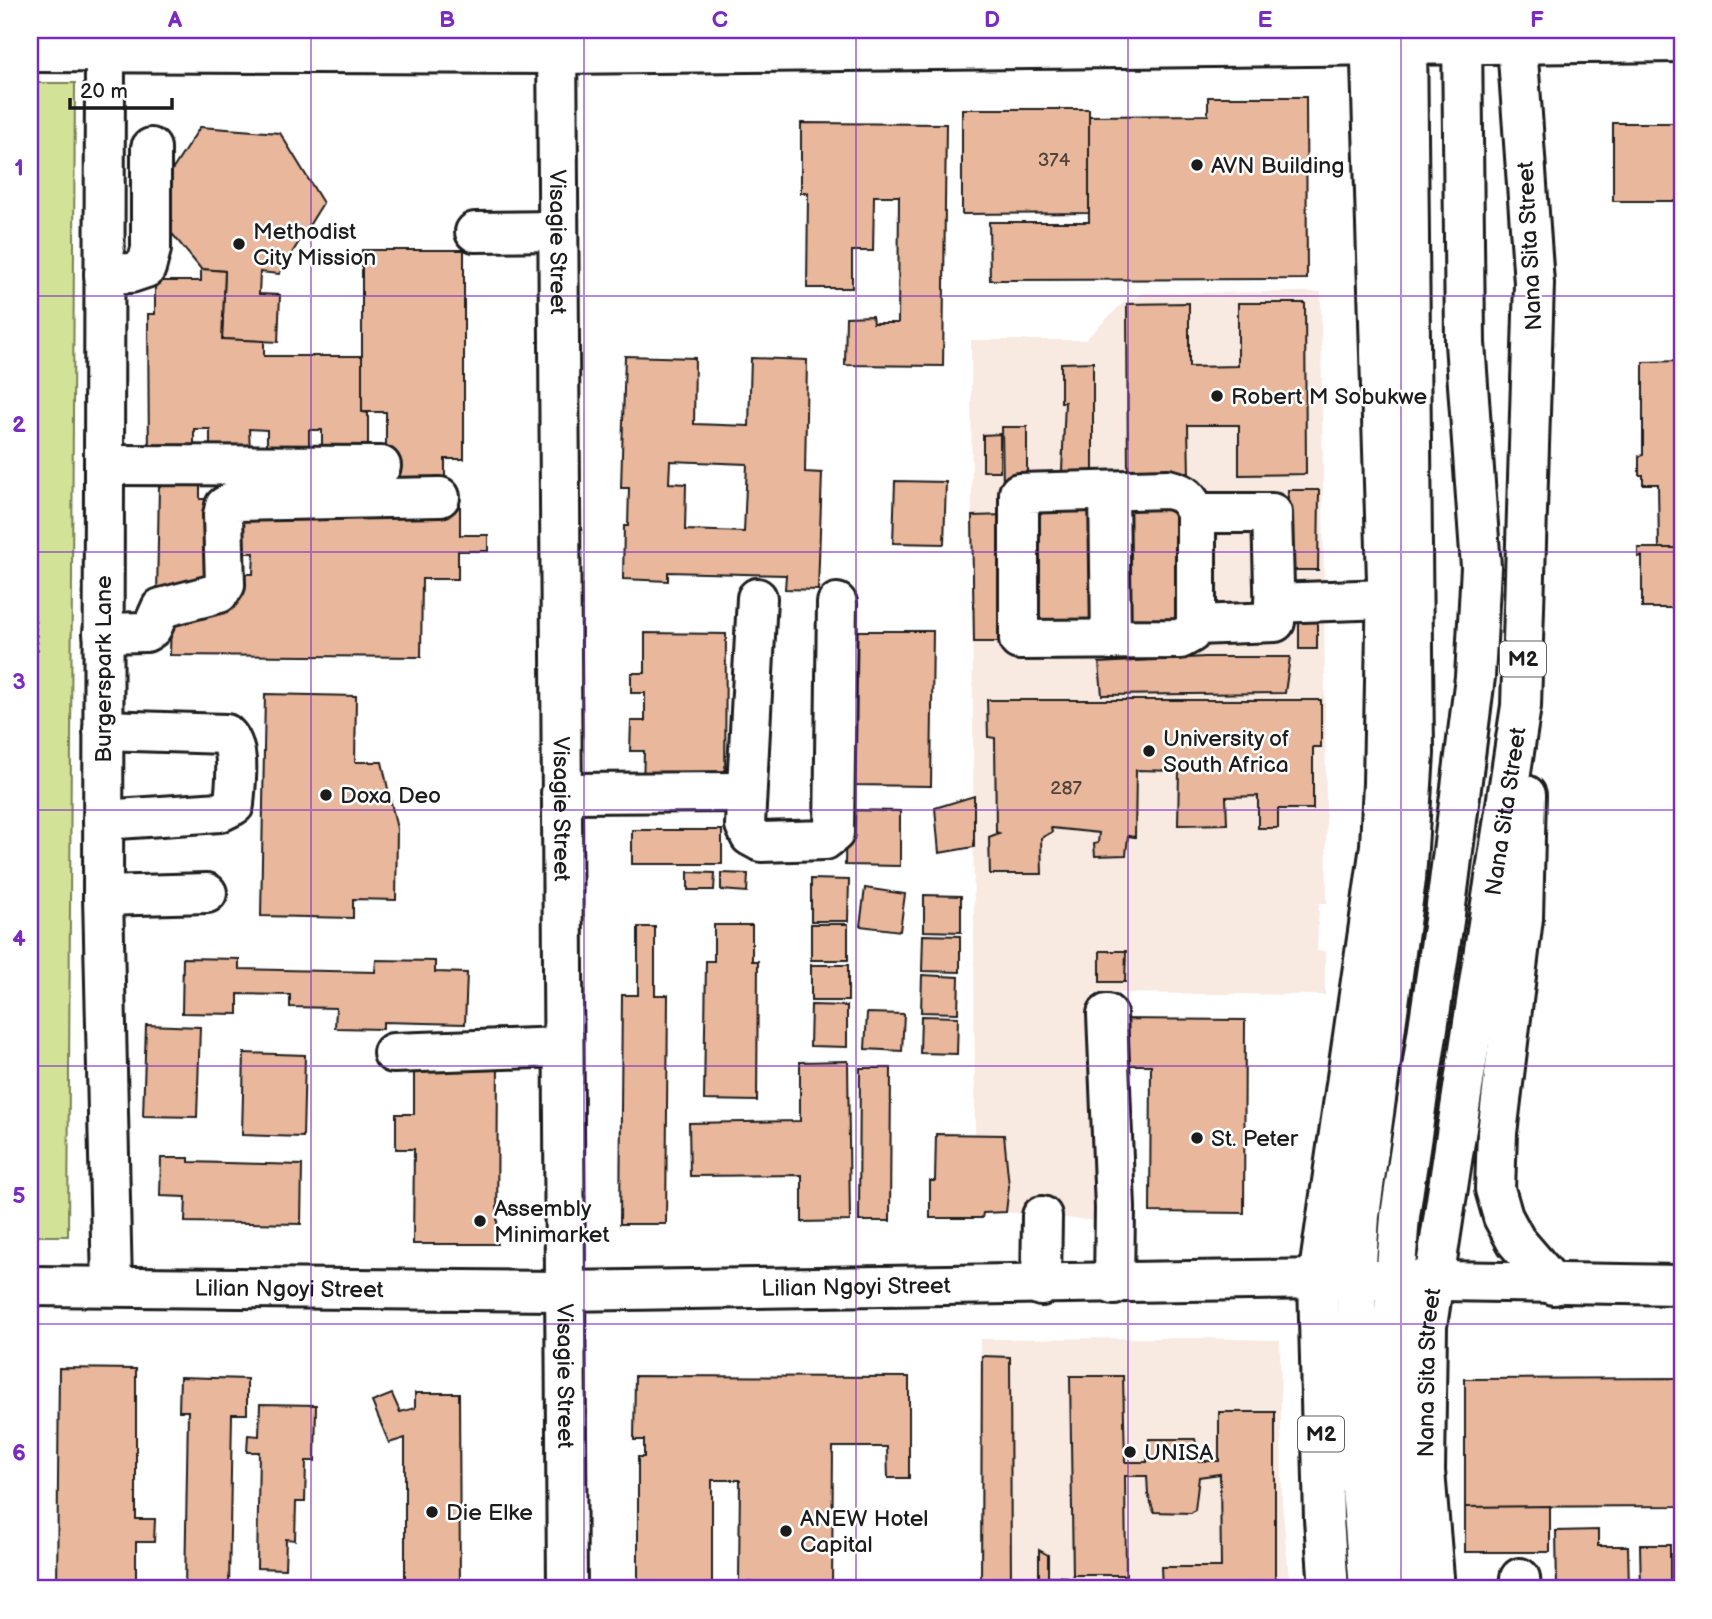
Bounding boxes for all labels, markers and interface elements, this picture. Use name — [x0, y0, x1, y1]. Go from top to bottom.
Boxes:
text: A — [167, 6, 183, 34]
text: B — [439, 6, 455, 34]
text: C — [712, 6, 728, 34]
text: D — [984, 6, 1000, 34]
text: E — [1258, 6, 1273, 34]
text: F — [1530, 6, 1544, 34]
scale bar — [70, 66, 172, 110]
text: 20 m — [80, 79, 128, 104]
house number: 374 — [1038, 149, 1071, 172]
place label: AVN Building — [1211, 152, 1345, 180]
text: 1 — [14, 154, 24, 182]
marker: AVN Building — [1189, 157, 1205, 173]
street label: Nana Sita Street — [1512, 161, 1548, 331]
street label: Visagie Street — [543, 169, 572, 315]
place label: Methodist City Mission — [253, 218, 376, 272]
marker: Methodist City Mission — [231, 236, 247, 252]
place label: Robert M Sobukwe — [1231, 383, 1427, 411]
marker: Robert M Sobukwe — [1209, 388, 1225, 404]
text: 2 — [12, 411, 26, 439]
street label: Burgerspark Lane — [90, 575, 118, 763]
road number: M2 — [1500, 642, 1546, 676]
text: 3 — [12, 668, 26, 696]
place label: University of South Africa — [1163, 725, 1289, 779]
street label: Nana Sita Street — [1479, 725, 1533, 897]
street label: Visagie Street — [547, 736, 575, 882]
marker: University of South Africa — [1141, 743, 1157, 759]
house number: 287 — [1050, 777, 1082, 800]
place label: Doxa Deo — [340, 782, 441, 810]
marker: Doxa Deo — [318, 787, 334, 803]
text: 4 — [12, 925, 26, 953]
place label: St. Peter — [1211, 1125, 1299, 1153]
marker: St. Peter — [1189, 1130, 1205, 1146]
text: 5 — [12, 1182, 26, 1210]
place label: Assembly Minimarket — [494, 1195, 610, 1249]
marker: Assembly Minimarket — [472, 1213, 488, 1229]
street label: Lilian Ngoyi Street — [761, 1272, 951, 1303]
street label: Lilian Ngoyi Street — [194, 1275, 384, 1304]
street label: Nana Sita Street — [1412, 1286, 1448, 1457]
street label: Visagie Street — [550, 1303, 579, 1449]
road number: M2 — [1298, 1416, 1344, 1452]
text: 6 — [12, 1439, 26, 1467]
place label: UNISA — [1144, 1439, 1214, 1467]
marker: UNISA — [1122, 1444, 1138, 1460]
place label: Die Elke — [446, 1499, 533, 1527]
marker: Die Elke — [424, 1504, 440, 1520]
place label: ANEW Hotel Capital — [800, 1505, 928, 1559]
marker: ANEW Hotel Capital — [778, 1523, 794, 1539]

